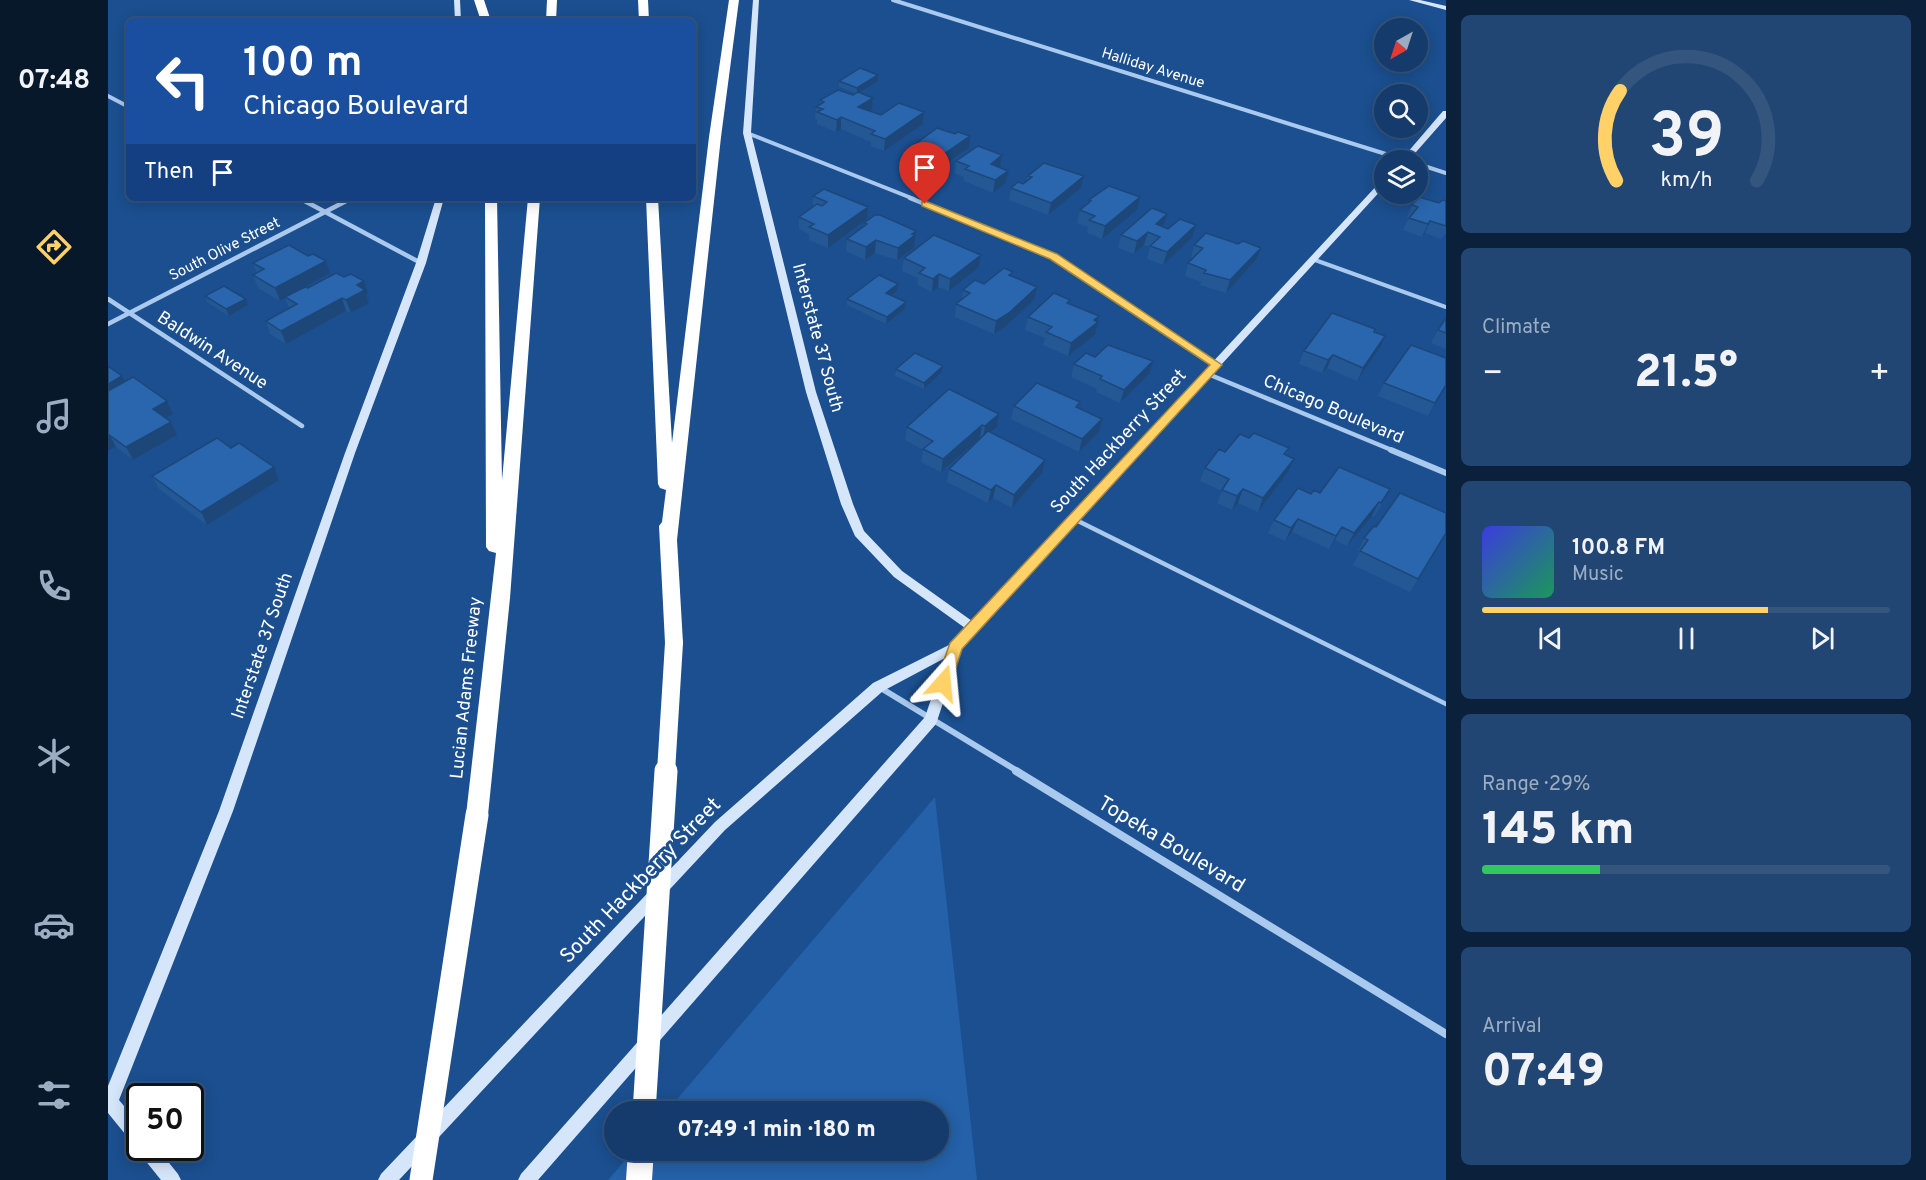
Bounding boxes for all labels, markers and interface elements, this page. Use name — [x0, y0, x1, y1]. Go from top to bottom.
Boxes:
north arrow — [1374, 18, 1428, 72]
map controls — [1374, 18, 1428, 204]
text: 100 m — [243, 38, 362, 91]
icon: left — [144, 42, 222, 120]
street label: Halliday Avenue — [1099, 44, 1207, 94]
text: 07:48 — [18, 64, 90, 98]
button: search — [1374, 84, 1428, 138]
text: Chicago Boulevard — [243, 90, 469, 124]
text: 39 — [1648, 100, 1724, 179]
pin — [899, 142, 950, 204]
button: layers — [1374, 150, 1428, 204]
icon: arrive — [908, 151, 941, 184]
icon: arrive — [206, 156, 239, 189]
text: Then — [144, 159, 194, 186]
text: km/h — [1660, 167, 1712, 194]
street label: South Olive Street — [166, 214, 284, 286]
icon: directions — [33, 226, 75, 268]
street label: Interstate 37 South — [786, 261, 848, 415]
street label: Baldwin Avenue — [152, 307, 272, 395]
text: Climate — [1482, 315, 1551, 341]
text: 21.5° — [1634, 346, 1738, 403]
text: − — [1482, 354, 1503, 396]
text: + — [1869, 354, 1890, 396]
street label: South Hackberry Street — [1046, 365, 1192, 519]
street label: Chicago Boulevard — [1259, 370, 1407, 450]
icon: music — [33, 395, 75, 437]
text: 100.8 FM — [1572, 535, 1665, 562]
text: Music — [1572, 562, 1624, 588]
icon: phone — [33, 565, 75, 607]
street label: Interstate 37 South — [227, 570, 299, 722]
street label: Lucian Adams Freeway — [446, 596, 488, 780]
icon: previous — [1534, 622, 1567, 655]
icon: pause — [1670, 622, 1703, 655]
icon: next — [1806, 622, 1839, 655]
position arrow — [911, 651, 975, 715]
icon: climate — [33, 735, 75, 777]
text: Range · 29% — [1482, 772, 1590, 798]
street label: Topeka Boulevard — [1092, 790, 1250, 900]
street label: South Hackberry Street — [555, 792, 727, 970]
text: 145 km — [1482, 803, 1634, 860]
icon: car — [33, 904, 75, 946]
text: Arrival — [1482, 1014, 1542, 1040]
text: 07:49 — [1482, 1045, 1605, 1102]
icon: filters — [33, 1074, 75, 1116]
speed limit sign: 50 — [126, 1083, 204, 1161]
text: 07:49 · 1 min · 180 m — [677, 1117, 876, 1144]

